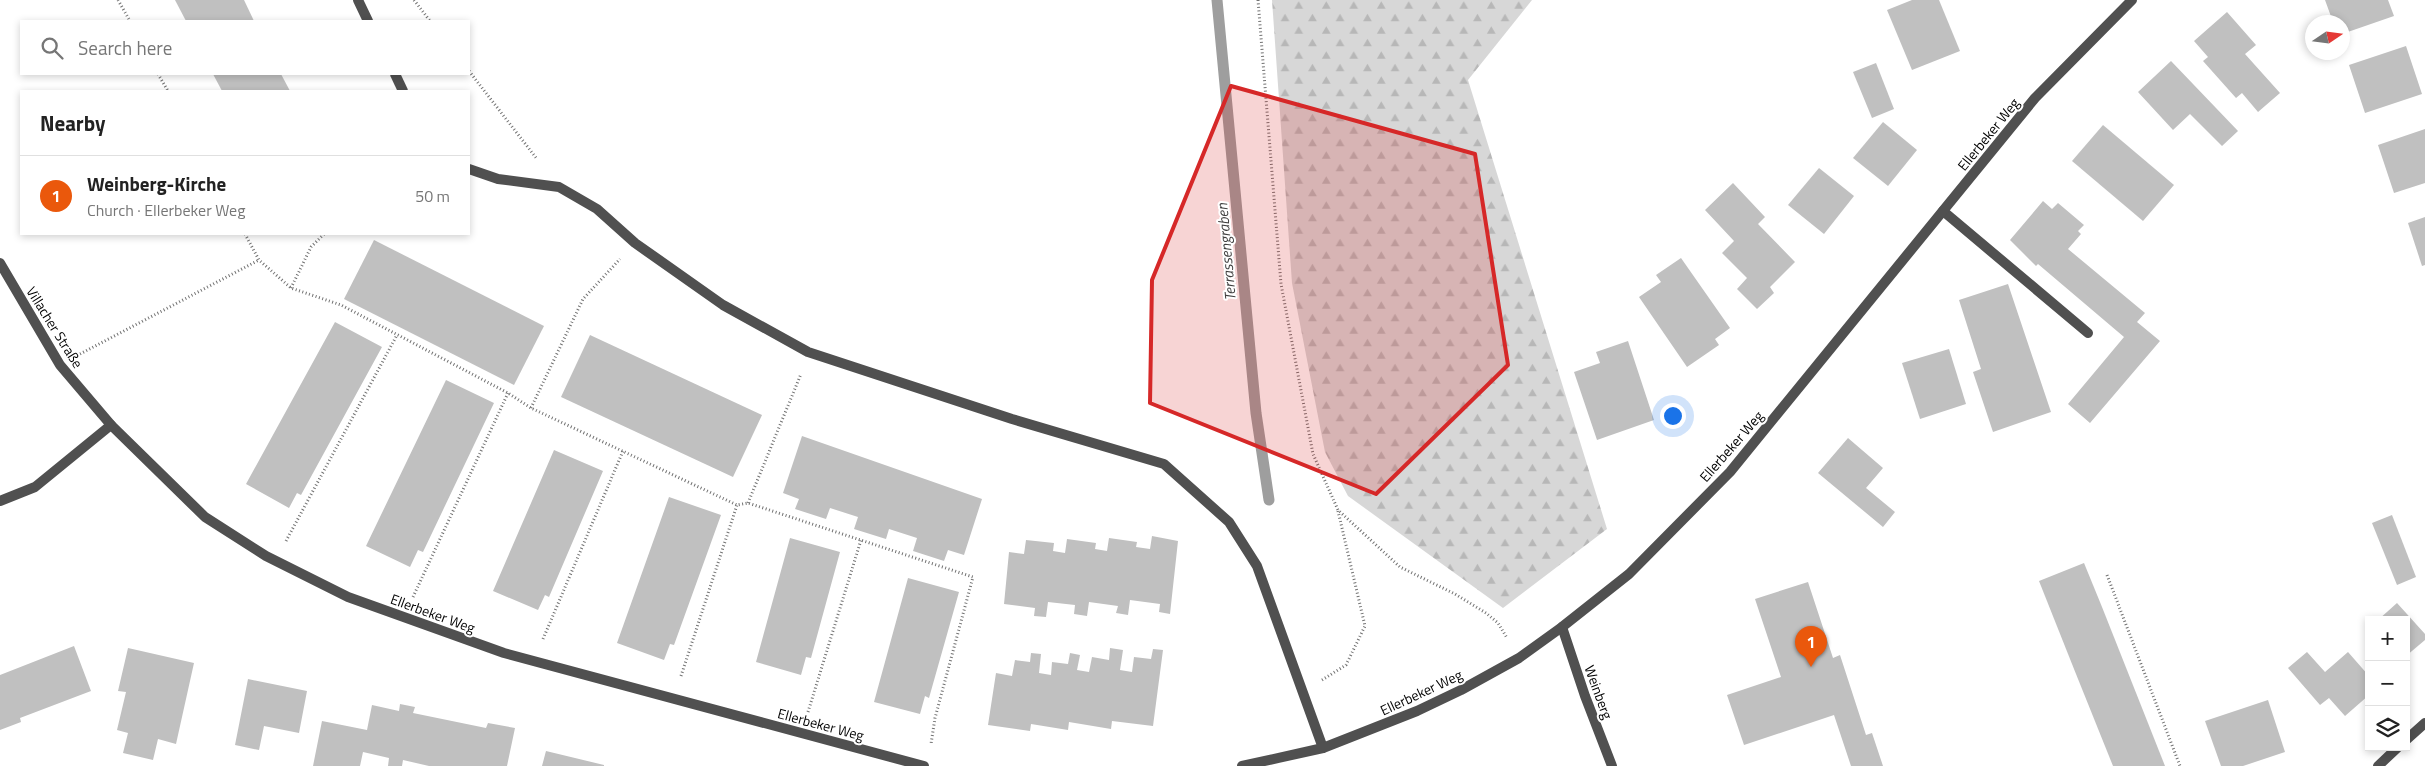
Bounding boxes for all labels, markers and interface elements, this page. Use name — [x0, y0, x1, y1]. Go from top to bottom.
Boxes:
north arrow — [2305, 15, 2350, 60]
search box — [20, 20, 470, 75]
text: Search here — [78, 33, 172, 62]
icon: search — [38, 34, 66, 62]
street label: Ellerbeker Weg — [1952, 93, 2024, 175]
text: Nearby — [40, 107, 105, 139]
text: Weinberg-Kirche — [87, 169, 226, 198]
text: 1 — [52, 184, 60, 208]
text: 50 m — [415, 184, 450, 208]
text: Church · Ellerbeker Weg — [87, 198, 245, 222]
water label: Terrassengraben — [1210, 202, 1242, 302]
street label: Villacher Straße — [22, 282, 88, 372]
your location — [1660, 403, 1686, 429]
street label: Ellerbeker Weg — [1694, 406, 1768, 486]
street label: Ellerbeker Weg — [388, 588, 478, 638]
map controls — [2365, 616, 2410, 751]
button: + — [2365, 616, 2410, 661]
pin: 1 — [1795, 626, 1827, 667]
button: − — [2365, 661, 2410, 706]
street label: Weinberg — [1580, 662, 1618, 722]
street label: Ellerbeker Weg — [1376, 664, 1466, 720]
street label: Ellerbeker Weg — [776, 702, 866, 746]
button: layers — [2365, 706, 2410, 751]

